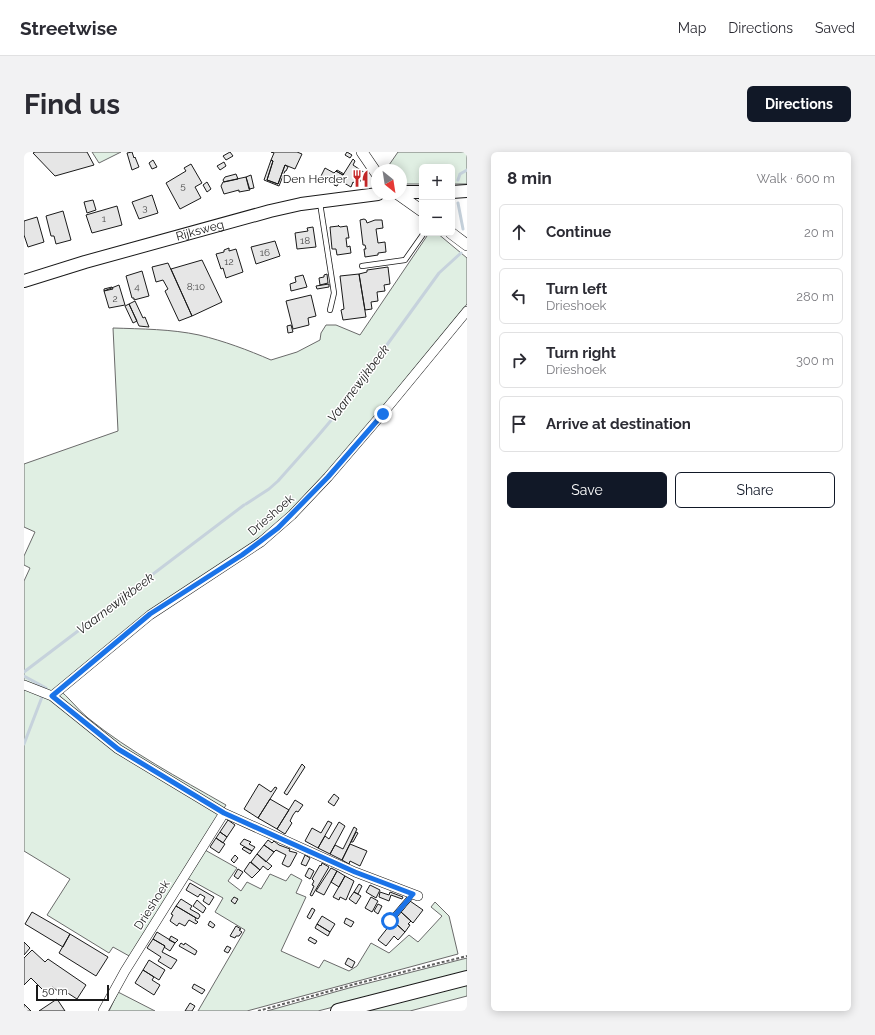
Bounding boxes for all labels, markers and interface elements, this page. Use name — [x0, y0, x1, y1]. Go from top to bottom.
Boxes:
text: Streetwise — [20, 17, 117, 39]
text: Map — [678, 20, 706, 36]
text: Directions — [728, 20, 793, 36]
text: Saved — [815, 20, 855, 36]
button: Directions — [747, 86, 851, 122]
text: Find us — [24, 88, 120, 121]
north arrow — [371, 164, 407, 200]
map controls — [419, 164, 455, 236]
button: + — [419, 164, 455, 200]
text: 8 min — [507, 168, 552, 188]
restaurant icon: Den Herder — [350, 169, 370, 189]
text: Walk · 600 m — [756, 171, 835, 186]
place label: Den Herder — [283, 172, 348, 186]
house number: 5 — [180, 180, 186, 191]
button: − — [419, 200, 455, 236]
house number: 3 — [142, 202, 148, 213]
house number: 1 — [102, 213, 107, 224]
street label: Rijksweg — [174, 217, 225, 244]
icon: ahead — [508, 221, 530, 243]
text: Continue — [546, 223, 611, 241]
text: 20 m — [804, 225, 834, 240]
house number: 18 — [300, 235, 310, 246]
house number: 16 — [260, 247, 270, 258]
house number: 12 — [224, 256, 234, 267]
text: Turn left — [546, 280, 607, 298]
house number: 4 — [134, 281, 140, 292]
house number: 8;10 — [187, 281, 205, 292]
icon: left — [508, 285, 530, 307]
text: 280 m — [796, 289, 834, 304]
house number: 2 — [112, 293, 118, 304]
text: Drieshoek — [546, 298, 606, 313]
water label: Vaarnewijkbeek — [325, 342, 392, 425]
text: Turn right — [546, 344, 616, 362]
icon: right — [508, 349, 530, 371]
text: 300 m — [796, 353, 834, 368]
text: Drieshoek — [546, 362, 606, 377]
route end — [374, 405, 392, 423]
icon: arrive — [508, 413, 530, 435]
text: Arrive at destination — [546, 415, 691, 433]
button: Save — [507, 472, 667, 508]
button: Share — [675, 472, 835, 508]
street label: Drieshoek — [245, 491, 297, 539]
water label: Vaarnewijkbeek — [74, 569, 157, 637]
street label: Drieshoek — [131, 877, 173, 932]
route start — [381, 912, 399, 930]
scale bar — [36, 983, 109, 1002]
text: 50 m — [42, 985, 68, 998]

